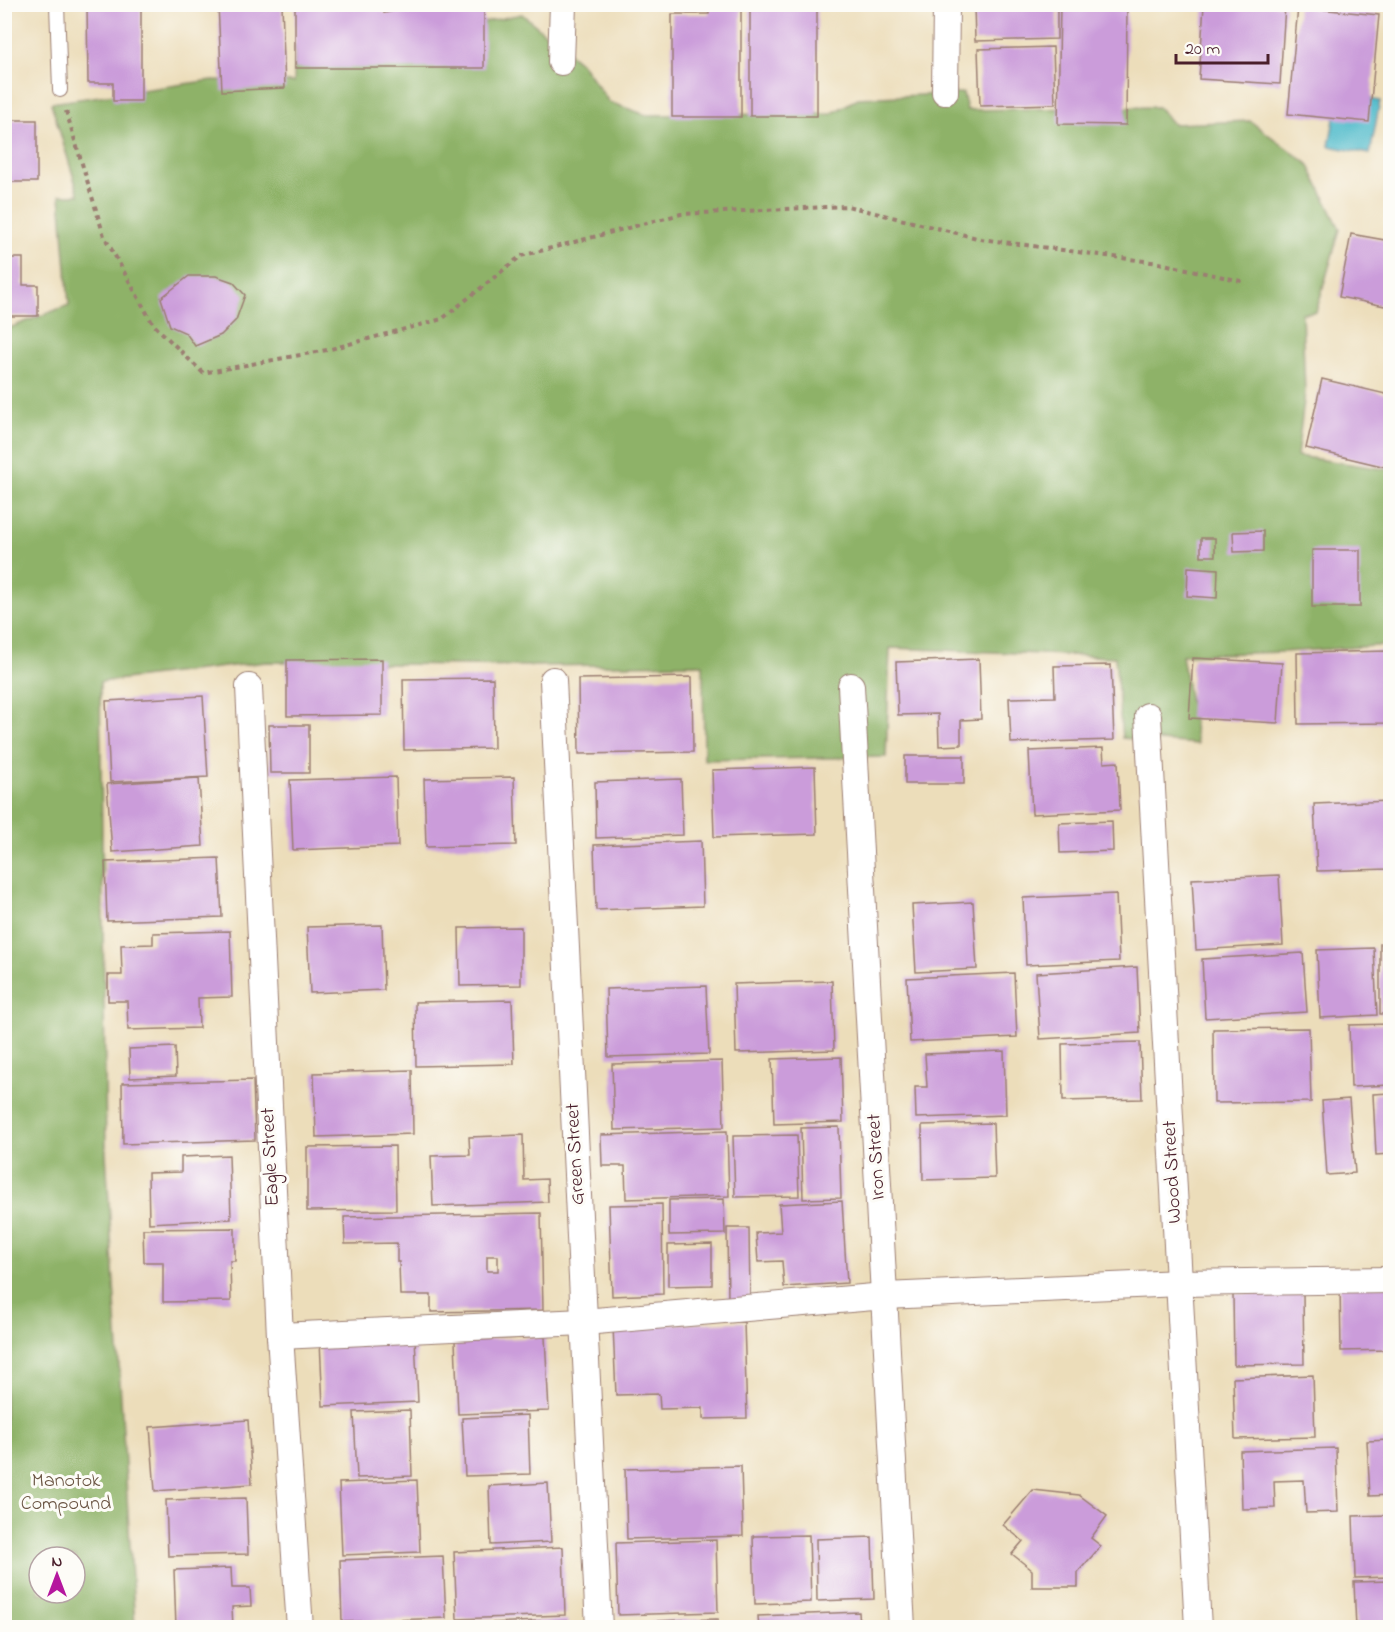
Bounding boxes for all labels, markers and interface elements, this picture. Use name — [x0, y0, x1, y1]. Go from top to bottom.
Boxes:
scale bar — [1176, 27, 1268, 65]
text: 20 m — [1185, 37, 1220, 63]
street label: Green Street — [559, 1102, 593, 1206]
street label: Eagle Street — [254, 1107, 289, 1207]
street label: Iron Street — [860, 1113, 894, 1201]
street label: Wood Street — [1156, 1120, 1190, 1224]
park label: Manotok Compound — [21, 1467, 111, 1519]
north arrow — [27, 1545, 87, 1605]
text: N — [52, 1550, 63, 1574]

